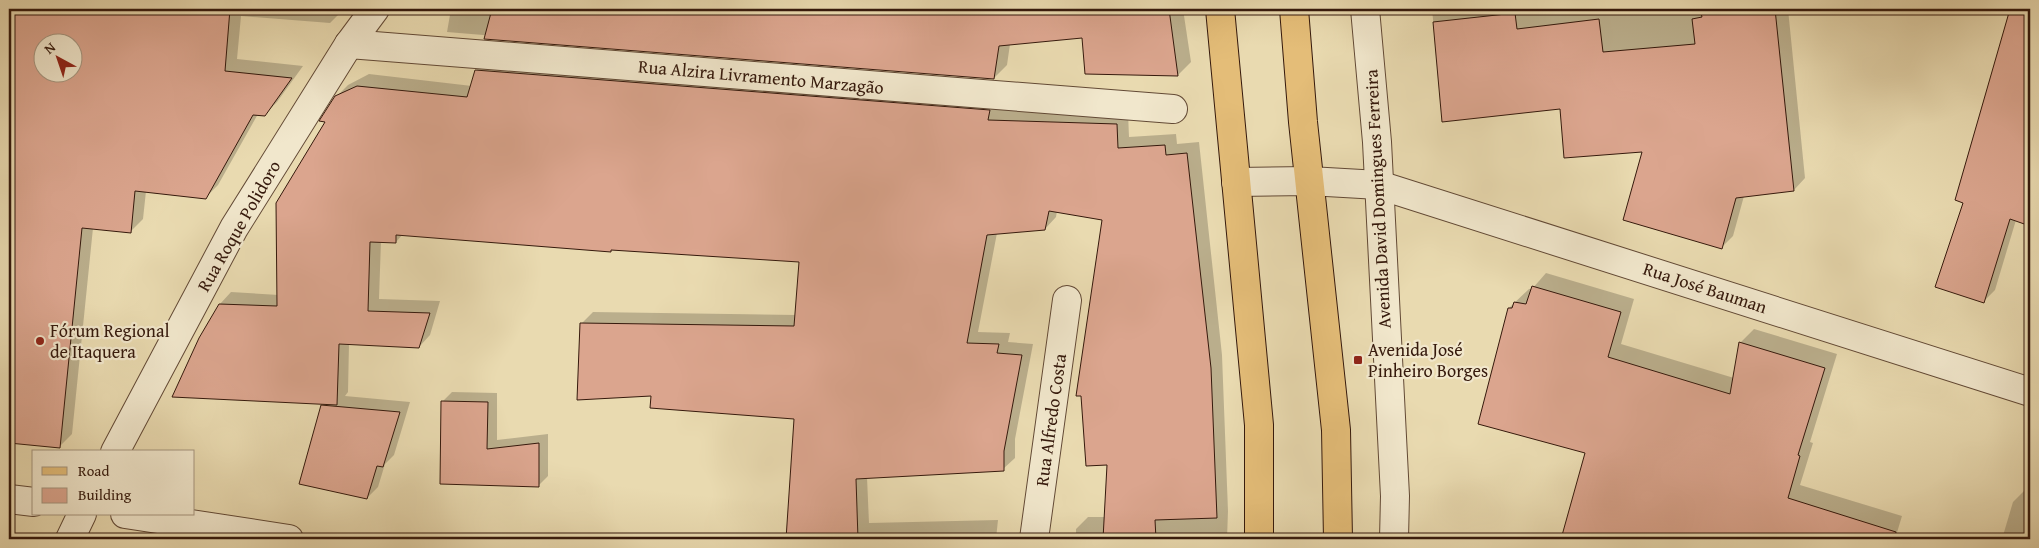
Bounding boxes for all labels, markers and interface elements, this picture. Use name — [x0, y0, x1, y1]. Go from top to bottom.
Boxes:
north arrow — [32, 32, 82, 82]
text: N — [40, 37, 60, 59]
street label: Rua Alzira Livramento Marzagão — [637, 52, 885, 101]
street label: Avenida David Domingues Ferreira — [1357, 68, 1398, 329]
street label: Rua Roque Polidoro — [190, 155, 287, 297]
street label: Rua José Bauman — [1640, 255, 1771, 320]
place label: Fórum Regional de Itaquera — [50, 317, 169, 365]
marker: Fórum Regional de Itaquera — [34, 335, 46, 347]
place label: Avenida José Pinheiro Borges — [1368, 336, 1488, 384]
street label: Rua Alfredo Costa — [1028, 351, 1073, 488]
marker: Avenida José Pinheiro Borges — [1352, 354, 1364, 366]
legend — [32, 450, 195, 516]
text: Road — [78, 460, 109, 481]
text: Building — [78, 484, 132, 505]

